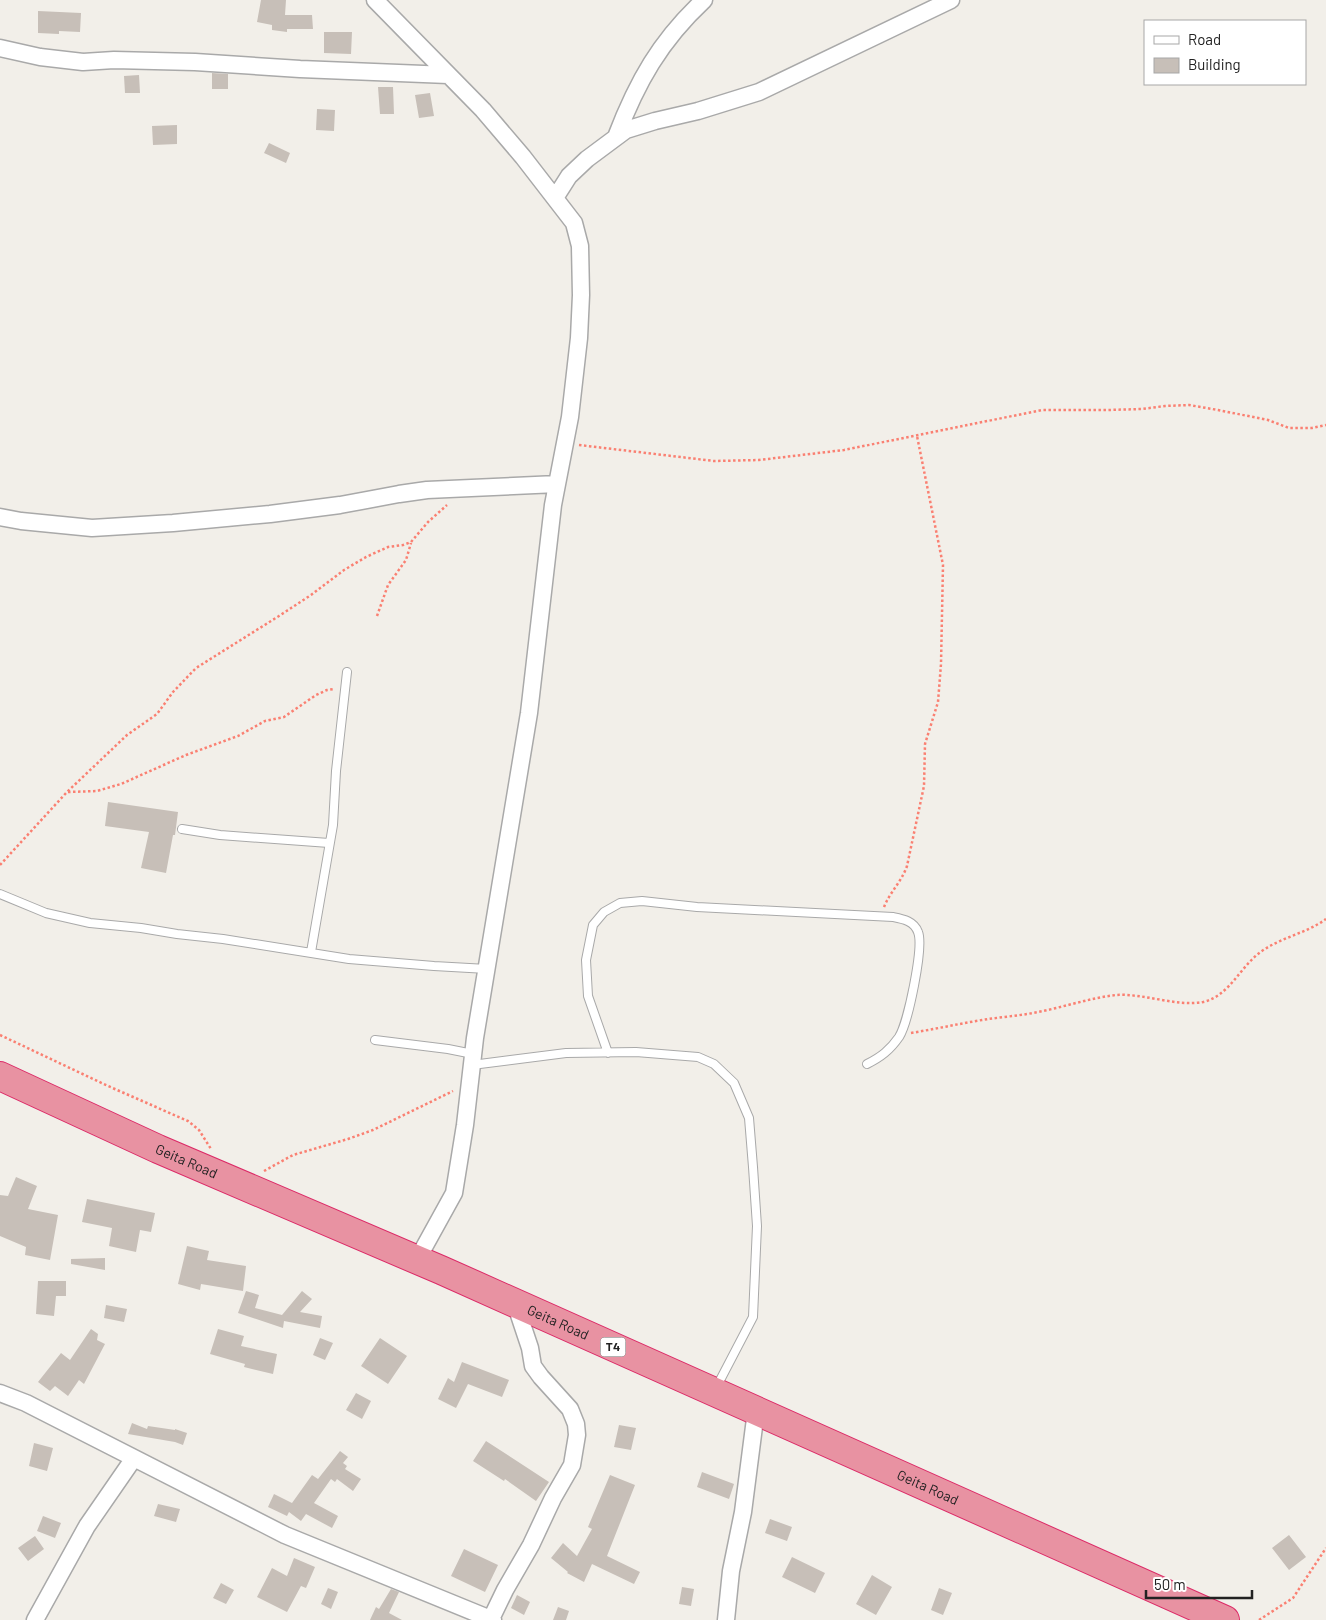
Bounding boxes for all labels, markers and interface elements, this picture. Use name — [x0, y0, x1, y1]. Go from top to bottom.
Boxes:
legend — [1144, 20, 1306, 85]
text: Road — [1188, 30, 1221, 48]
text: Building — [1188, 55, 1241, 73]
street label: Geita Road — [153, 1140, 220, 1181]
street label: Geita Road — [525, 1301, 592, 1343]
road number: T4 — [600, 1338, 626, 1356]
street label: Geita Road — [895, 1466, 962, 1508]
scale bar — [1146, 1568, 1252, 1600]
text: 50 m — [1154, 1575, 1186, 1593]

